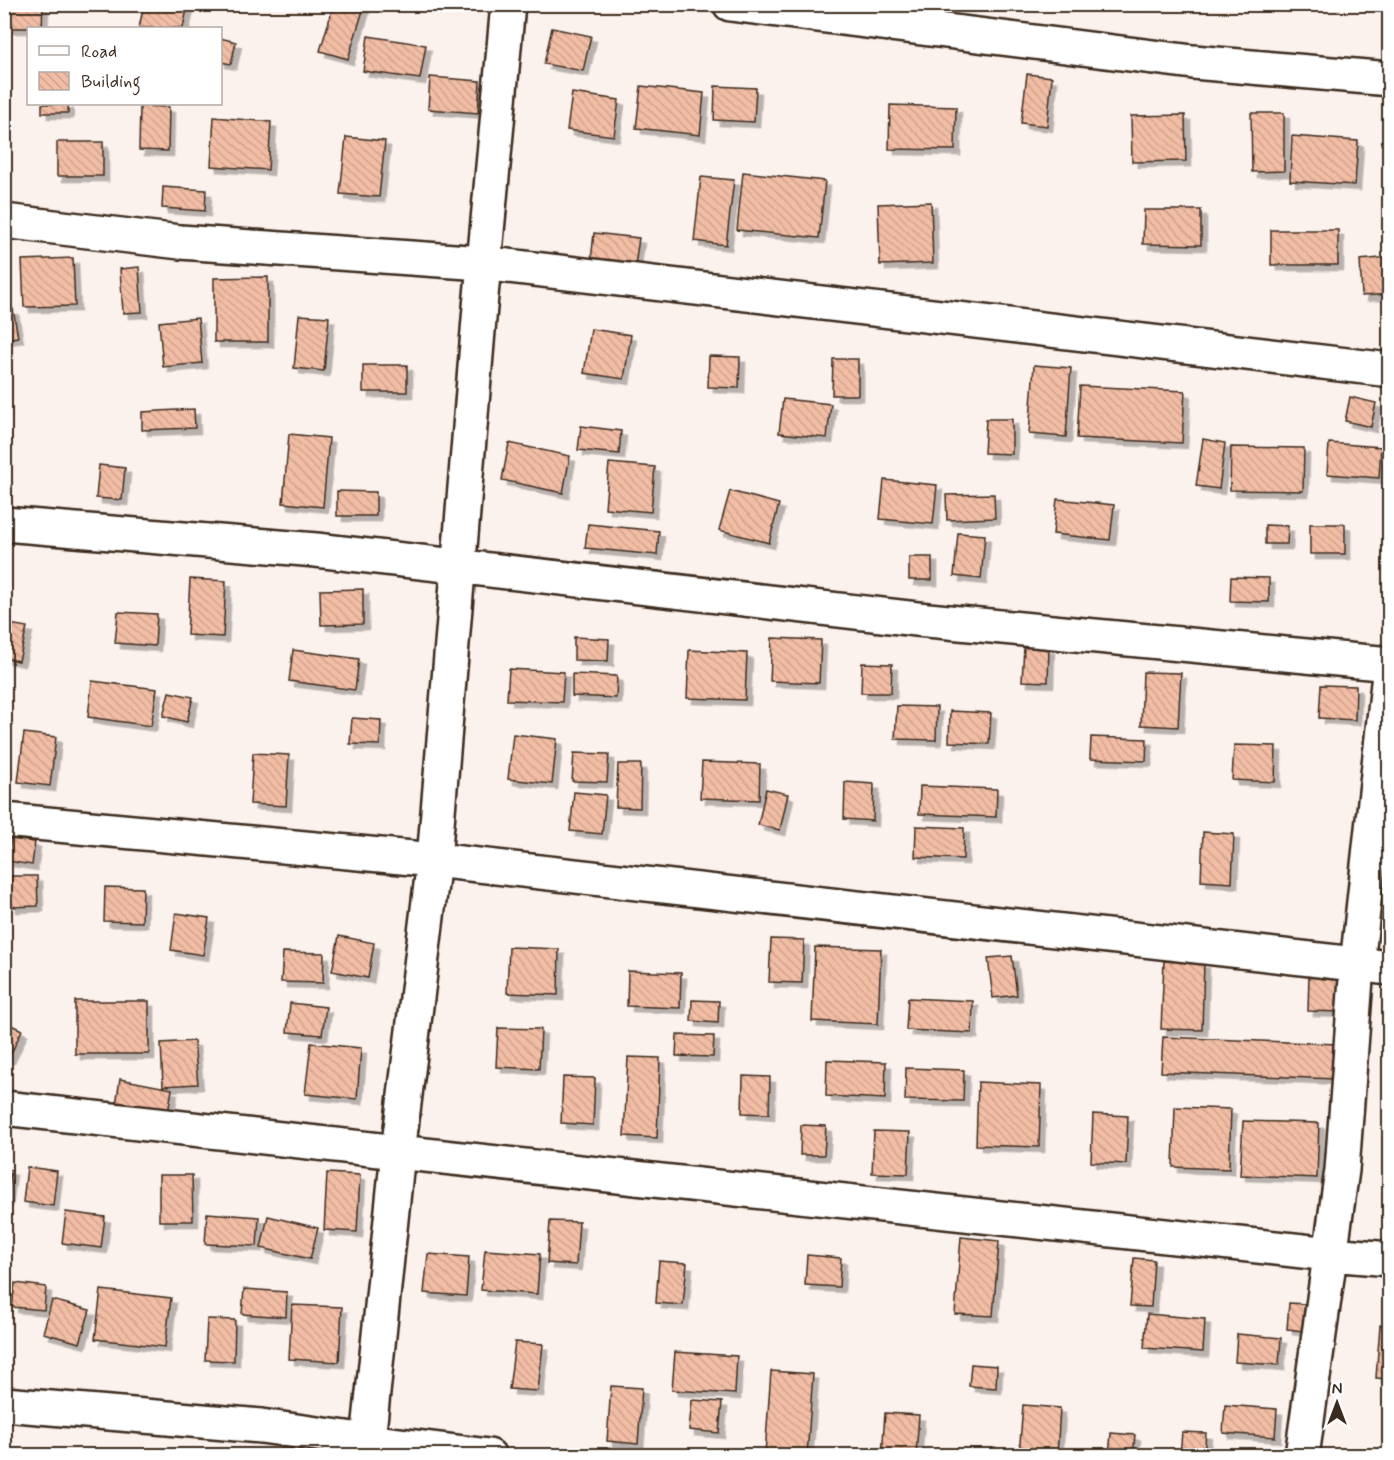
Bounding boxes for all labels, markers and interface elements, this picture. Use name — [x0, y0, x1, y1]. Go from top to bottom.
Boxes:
legend — [27, 27, 222, 105]
text: Road — [81, 40, 117, 64]
text: Building — [81, 70, 141, 96]
north arrow — [1307, 1373, 1367, 1433]
text: N — [1332, 1379, 1342, 1400]

